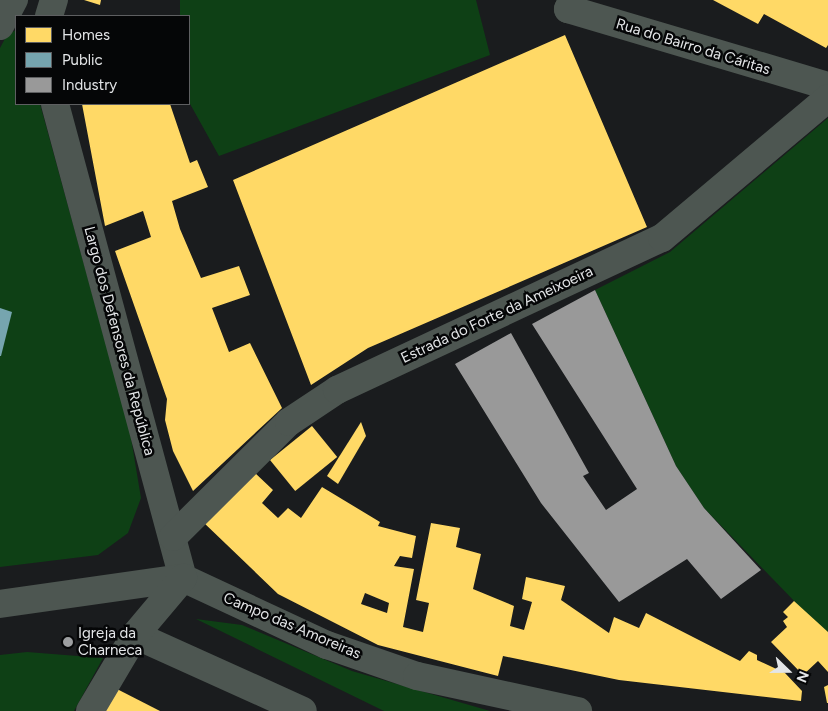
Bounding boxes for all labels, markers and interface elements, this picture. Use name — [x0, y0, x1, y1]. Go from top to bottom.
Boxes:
legend — [15, 15, 190, 105]
street label: Rua do Bairro da Cáritas — [614, 15, 772, 79]
text: Homes — [62, 26, 110, 44]
text: Public — [62, 51, 103, 69]
text: Industry — [62, 76, 117, 94]
street label: Largo dos Defensores da República — [80, 224, 158, 458]
street label: Estrada do Forte da Ameixoeira — [398, 263, 596, 367]
street label: Campo das Amoreiras — [221, 589, 363, 663]
place label: Igreja da Charneca — [78, 624, 142, 659]
marker: Igreja da Charneca — [62, 636, 74, 648]
north arrow — [763, 646, 813, 696]
text: N — [792, 669, 812, 685]

